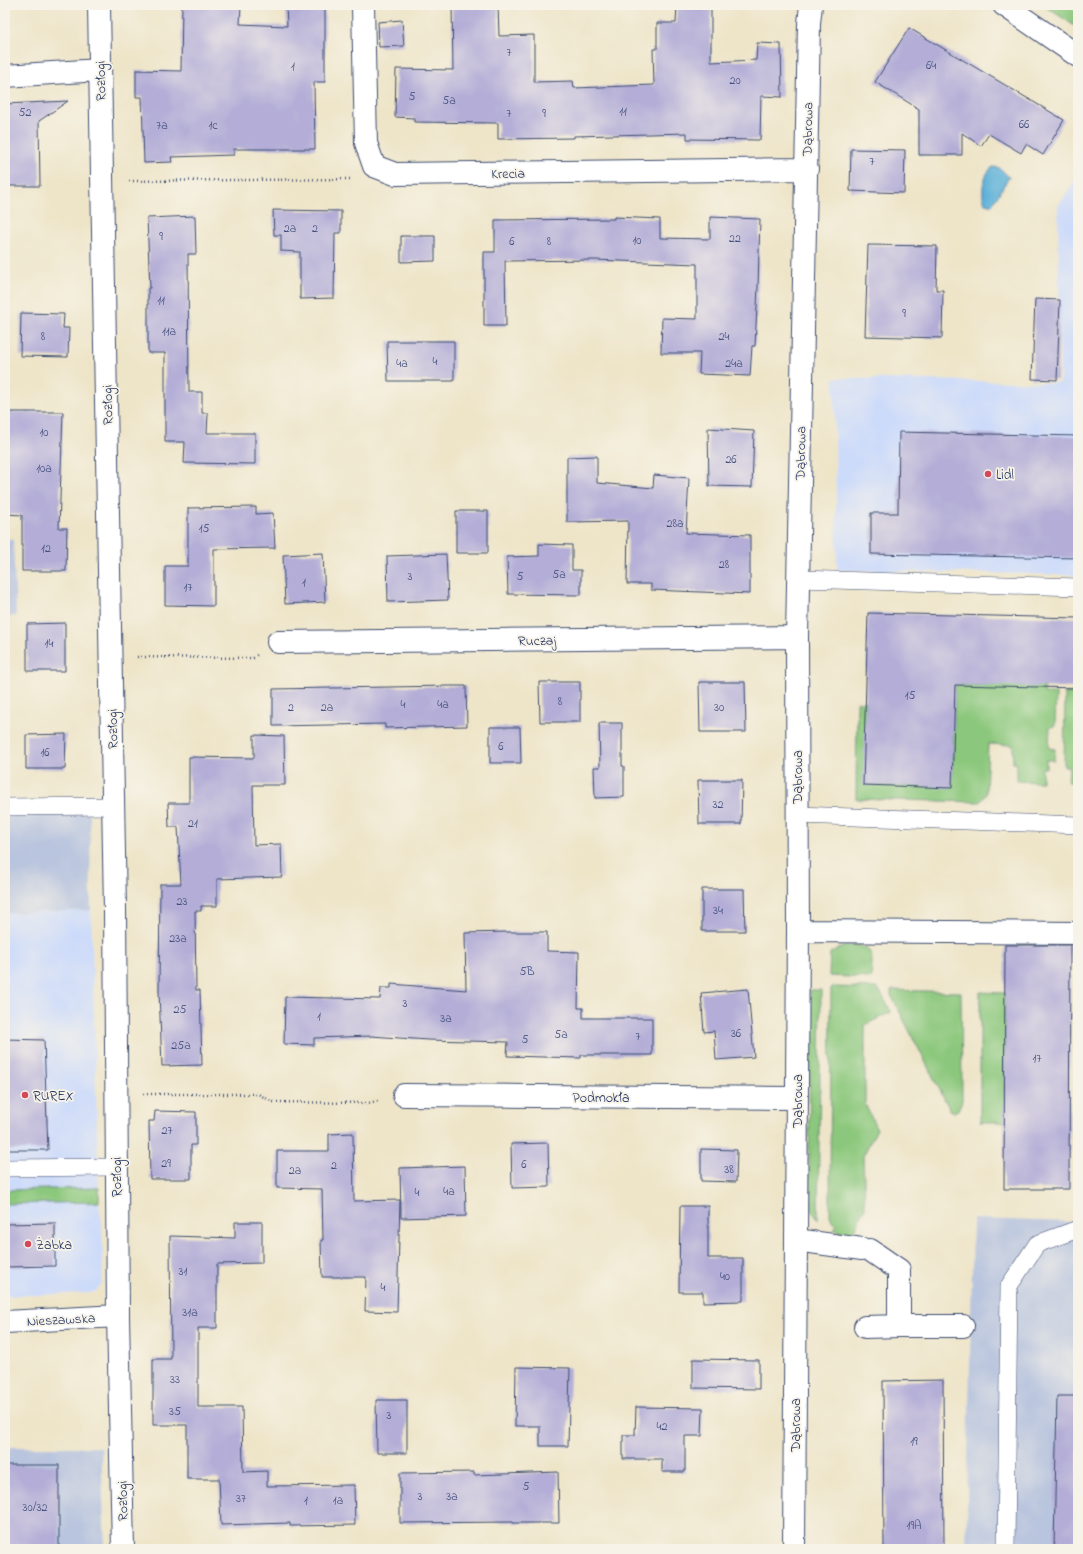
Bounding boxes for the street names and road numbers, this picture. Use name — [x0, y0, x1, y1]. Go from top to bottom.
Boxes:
street label: Rozłogi — [91, 61, 113, 101]
street label: Dąbrowa — [798, 102, 819, 157]
street label: Krecia — [491, 164, 525, 185]
street label: Rozłogi — [98, 385, 120, 425]
street label: Dąbrowa — [791, 426, 812, 481]
street label: Ruczaj — [518, 631, 557, 652]
street label: Rozłogi — [103, 709, 125, 749]
street label: Dąbrowa — [788, 750, 809, 805]
street label: Dąbrowa — [788, 1074, 809, 1129]
street label: Podmokła — [572, 1088, 630, 1109]
street label: Rozłogi — [107, 1157, 129, 1197]
street label: Nieszawska — [26, 1308, 96, 1333]
street label: Dąbrowa — [786, 1398, 807, 1453]
street label: Rozłogi — [113, 1481, 135, 1521]

